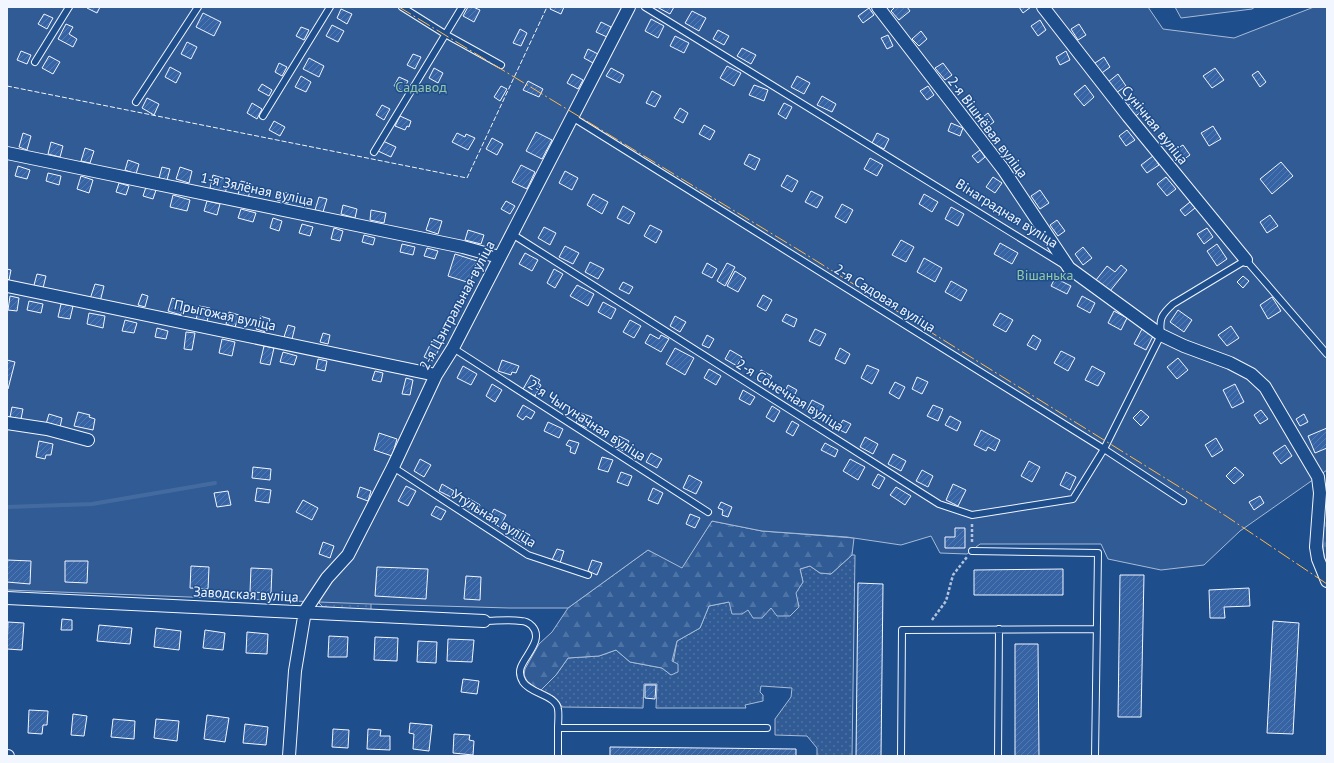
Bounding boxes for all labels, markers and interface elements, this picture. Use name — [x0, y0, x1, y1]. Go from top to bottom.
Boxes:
street label: 2-я Вішнёвая вуліца — [944, 72, 1032, 182]
park label: Садавод — [395, 78, 447, 96]
street label: Сунічная вуліца — [1118, 82, 1192, 168]
street label: 1-я Зялёная вуліца — [199, 168, 315, 210]
street label: Вінаградная вуліца — [952, 174, 1062, 252]
street label: 2-я Цэнтральная вуліца — [415, 237, 499, 373]
street label: 2-я Садовая вуліца — [831, 260, 939, 336]
park label: Вішанька — [1017, 266, 1073, 284]
street label: Прыгожая вуліца — [172, 295, 278, 335]
street label: 2-я Сонечная вуліца — [733, 355, 847, 435]
street label: 2-я Чыгуначная вуліца — [524, 375, 650, 465]
street label: Утульная вуліца — [448, 485, 540, 551]
street label: Заводская вуліца — [193, 582, 299, 606]

